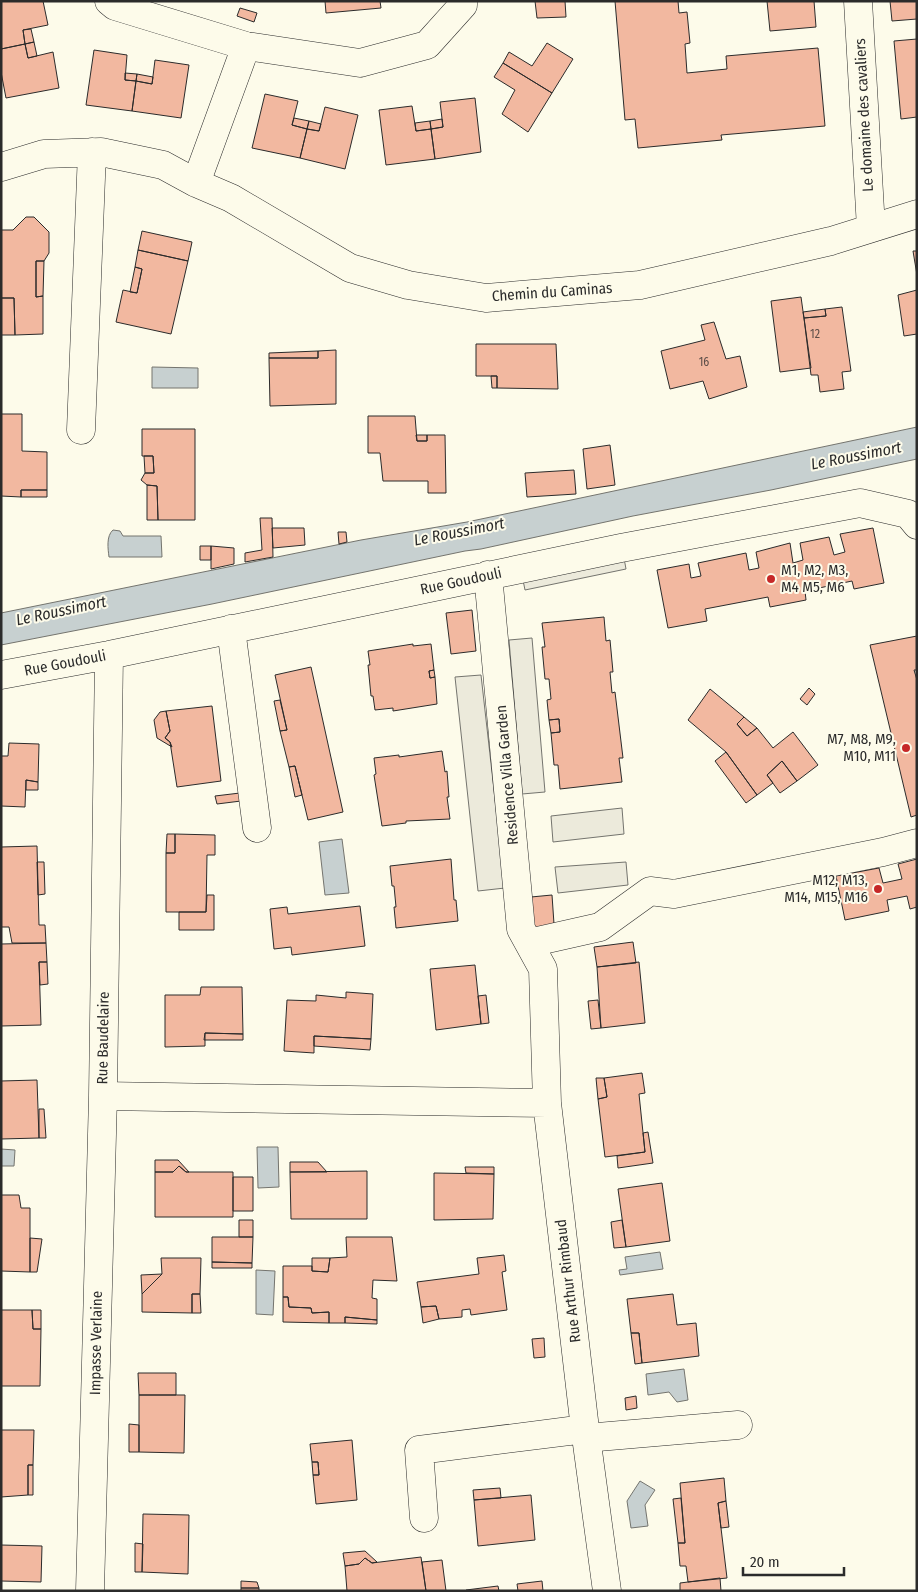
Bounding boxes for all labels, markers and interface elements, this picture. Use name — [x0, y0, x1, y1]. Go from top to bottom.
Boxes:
street label: Le domaine des cavaliers — [851, 38, 877, 192]
street label: Chemin du Caminas — [491, 279, 613, 305]
house number: 12 — [810, 327, 820, 341]
house number: 16 — [699, 355, 709, 369]
water label: Le Roussimort — [809, 437, 904, 474]
water label: Le Roussimort — [412, 513, 507, 550]
place label: M1, M2, M3, M4 M5, M6 — [781, 561, 848, 596]
street label: Rue Goudouli — [419, 564, 503, 598]
marker: M1, M2, M3, M4 M5, M6 — [765, 573, 777, 585]
water label: Le Roussimort — [14, 591, 109, 629]
street label: Rue Goudouli — [23, 646, 107, 680]
street label: Residence Villa Garden — [492, 704, 522, 846]
place label: M7, M8, M9, M10, M11 — [827, 730, 896, 765]
marker: M7, M8, M9, M10, M11 — [900, 742, 912, 754]
place label: M12, M13, M14, M15, M16 — [784, 871, 868, 906]
marker: M12, M13, M14, M15, M16 — [872, 883, 884, 895]
street label: Rue Baudelaire — [93, 991, 113, 1085]
street label: Rue Arthur Rimbaud — [552, 1218, 584, 1344]
street label: Impasse Verlaine — [86, 1291, 106, 1395]
scale bar — [743, 1544, 844, 1576]
text: 20 m — [750, 1553, 780, 1571]

